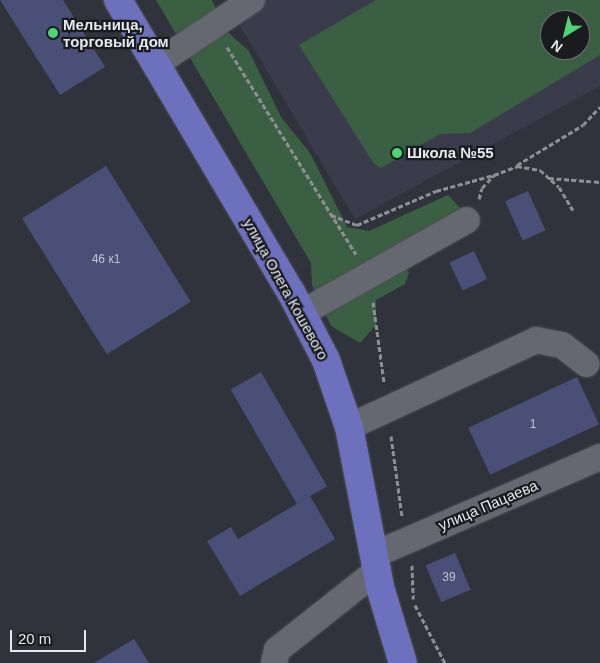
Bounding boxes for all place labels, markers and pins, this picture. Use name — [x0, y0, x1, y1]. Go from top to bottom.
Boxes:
place label: Мельница, торговый дом — [63, 15, 169, 50]
marker: Мельница, торговый дом — [47, 27, 59, 39]
place label: Школа №55 — [407, 144, 494, 162]
marker: Школа №55 — [391, 147, 403, 159]

